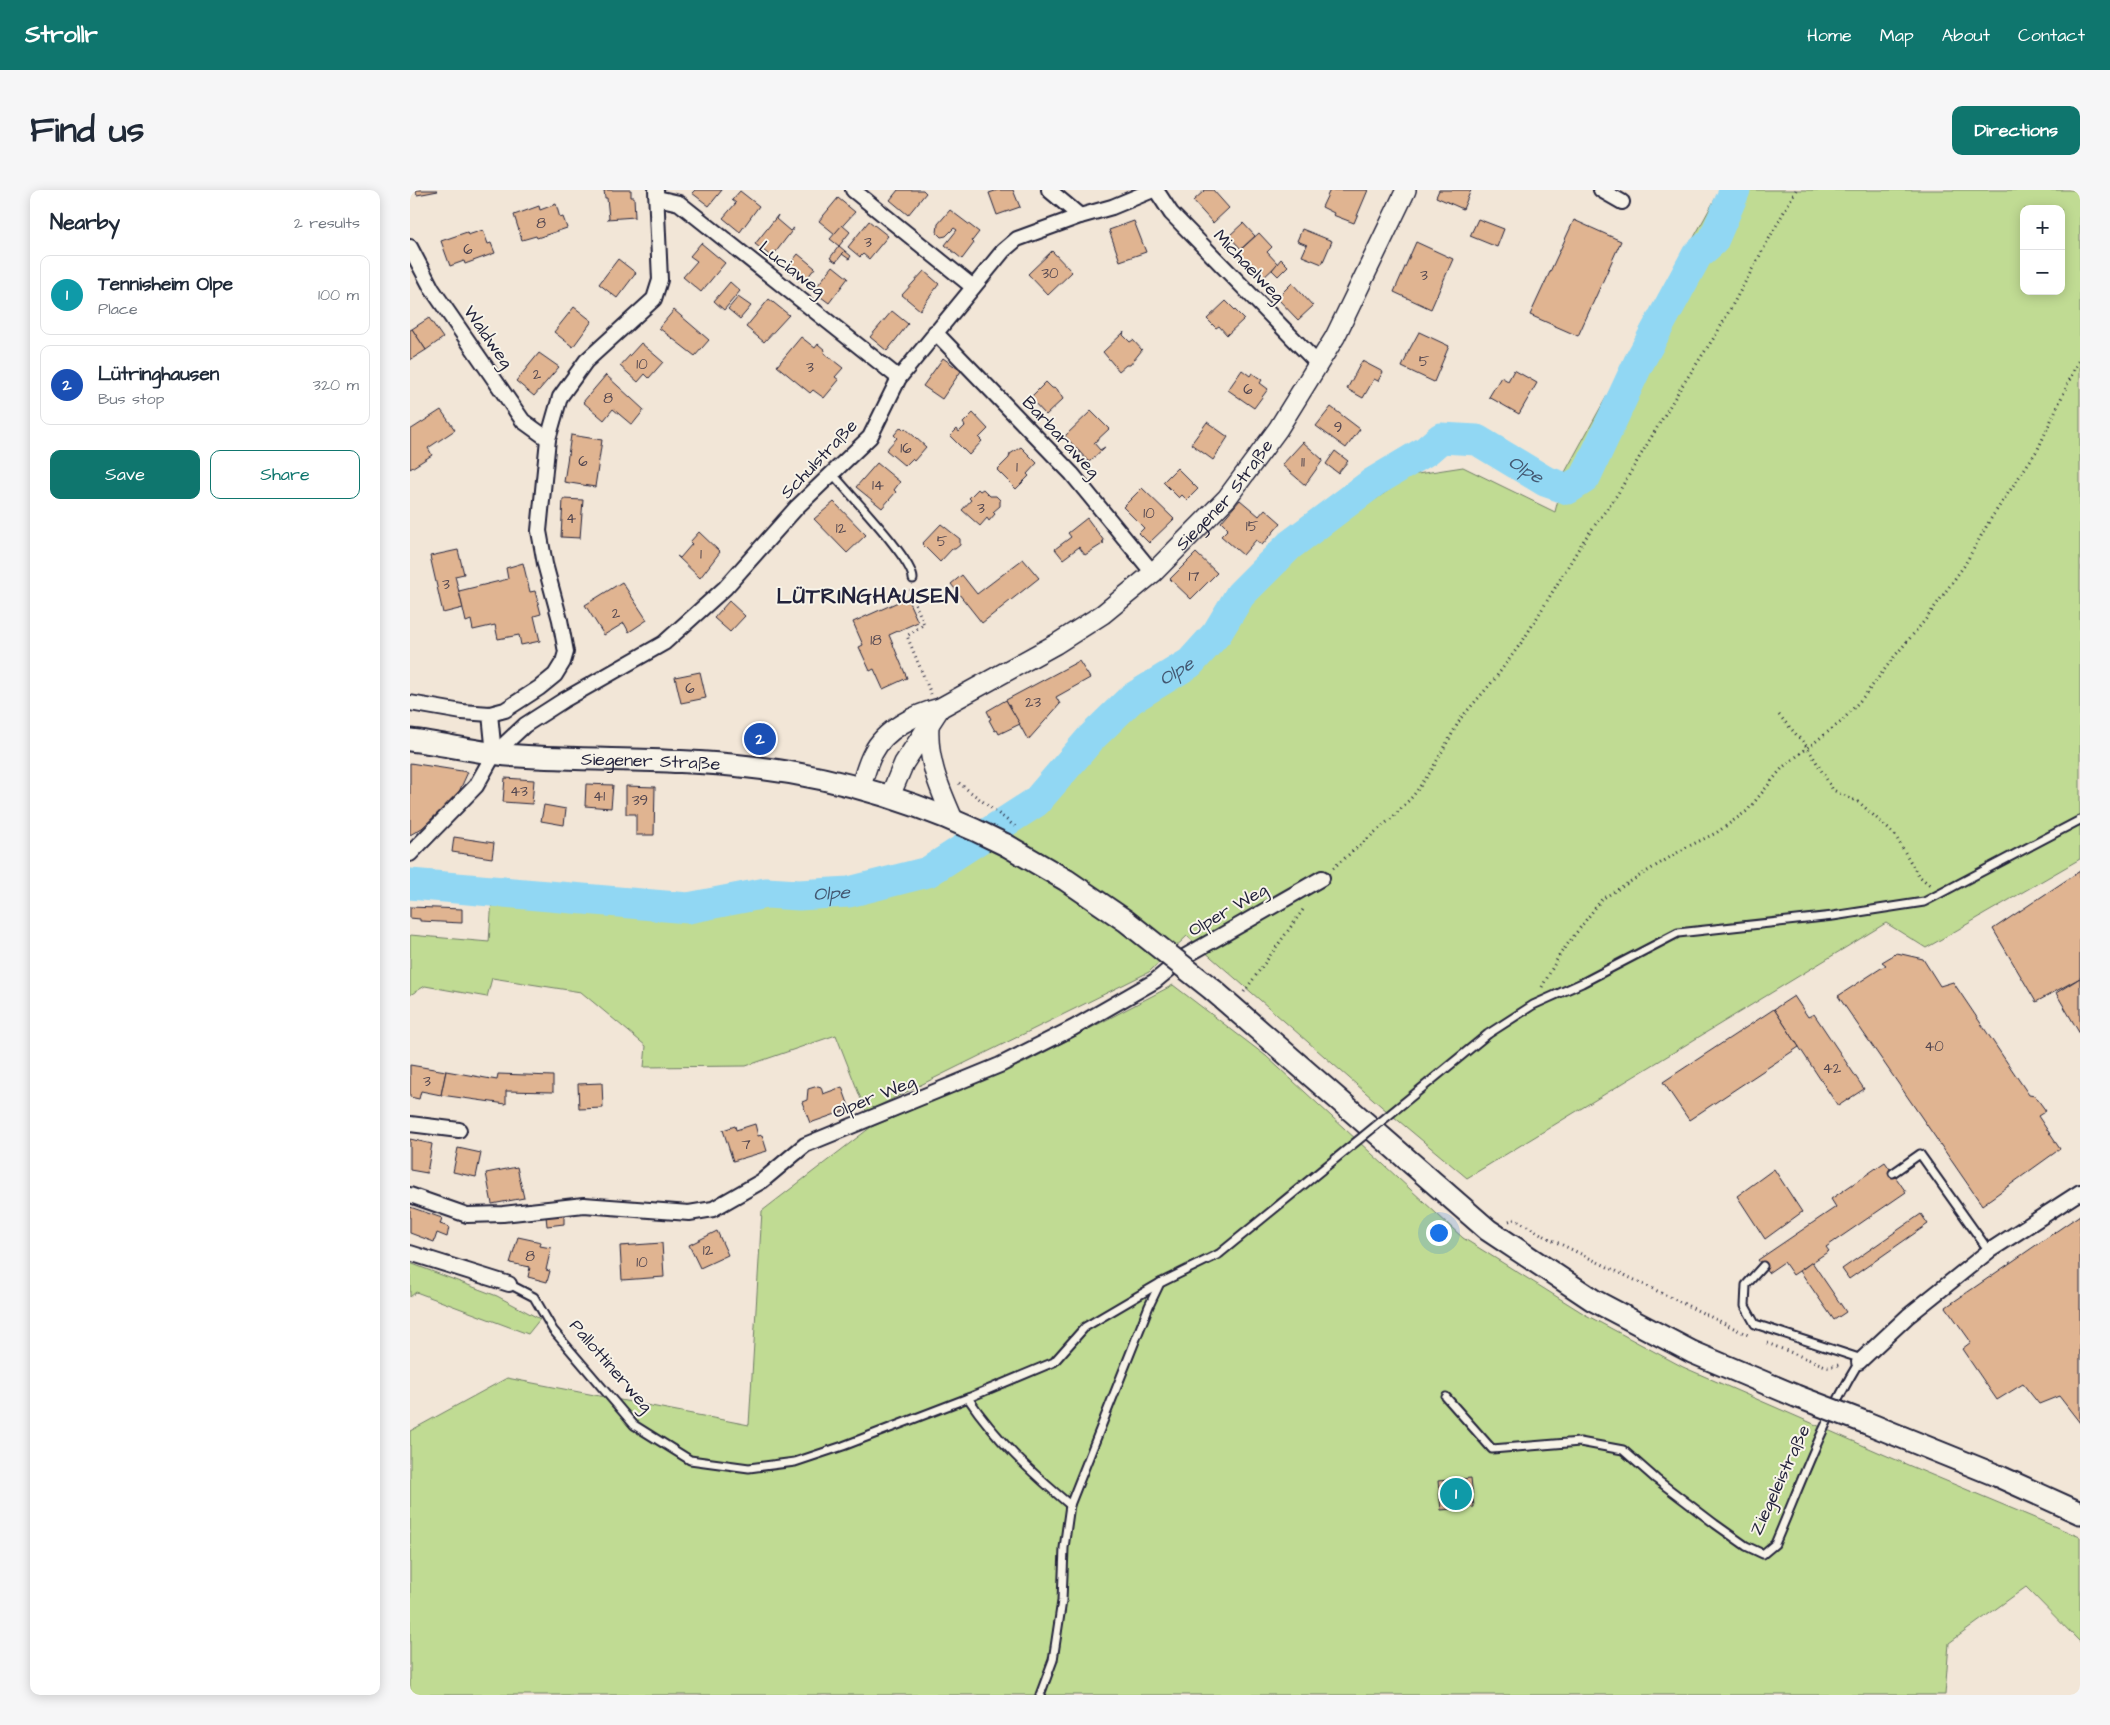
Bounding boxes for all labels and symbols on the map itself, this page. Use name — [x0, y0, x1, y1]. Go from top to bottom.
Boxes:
house number: 8 — [536, 213, 546, 234]
street label: Michaelweg — [1207, 224, 1290, 309]
house number: 3 — [864, 232, 872, 253]
street label: Luciaweg — [753, 235, 831, 304]
house number: 6 — [463, 239, 473, 260]
house number: 30 — [1041, 263, 1059, 284]
house number: 3 — [1420, 265, 1428, 286]
street label: Waldweg — [456, 300, 519, 374]
house number: 5 — [1419, 351, 1430, 372]
house number: 10 — [636, 354, 648, 375]
house number: 3 — [806, 357, 814, 378]
house number: 2 — [533, 364, 542, 385]
house number: 6 — [1243, 379, 1253, 400]
house number: 8 — [603, 388, 613, 409]
street label: Barbaraweg — [1016, 391, 1106, 484]
street label: Schulstraße — [775, 414, 864, 504]
house number: 9 — [1334, 417, 1342, 438]
street label: Siegener Straße — [1170, 434, 1279, 556]
house number: 16 — [900, 438, 912, 459]
water label: Olpe — [1503, 448, 1550, 491]
house number: 6 — [578, 451, 588, 472]
house number: 11 — [1301, 452, 1305, 473]
house number: 1 — [1016, 457, 1018, 478]
house number: 14 — [872, 475, 884, 496]
house number: 3 — [977, 498, 985, 519]
house number: 10 — [1143, 503, 1155, 524]
house number: 4 — [566, 508, 576, 529]
house number: 15 — [1246, 516, 1259, 537]
house number: 12 — [836, 518, 847, 539]
house number: 5 — [937, 531, 948, 552]
house number: 1 — [700, 544, 702, 565]
house number: 17 — [1188, 566, 1200, 587]
house number: 3 — [442, 574, 450, 595]
district label: LÜTRINGHAUSEN — [776, 581, 960, 612]
house number: 2 — [612, 603, 621, 624]
house number: 18 — [870, 630, 882, 651]
water label: Olpe — [1154, 649, 1200, 692]
house number: 6 — [685, 678, 695, 699]
house number: 23 — [1025, 692, 1041, 713]
pin: 2 — [744, 720, 776, 758]
street label: Siegener Straße — [581, 746, 722, 777]
house number: 43 — [510, 781, 528, 802]
house number: 41 — [593, 786, 605, 807]
house number: 39 — [632, 790, 648, 811]
street label: Olper Weg — [1184, 877, 1273, 944]
water label: Olpe — [812, 878, 852, 908]
house number: 40 — [1924, 1036, 1944, 1057]
house number: 42 — [1823, 1058, 1842, 1079]
street label: Olper Weg — [829, 1069, 920, 1126]
house number: 3 — [423, 1071, 431, 1092]
house number: 7 — [741, 1134, 751, 1155]
your location — [1426, 1220, 1452, 1246]
house number: 12 — [703, 1240, 714, 1261]
house number: 8 — [525, 1246, 535, 1267]
house number: 10 — [636, 1252, 648, 1273]
street label: Pallottinerweg — [563, 1314, 658, 1419]
street label: Ziegeleistraße — [1744, 1421, 1817, 1540]
pin: 1 — [1440, 1475, 1472, 1513]

